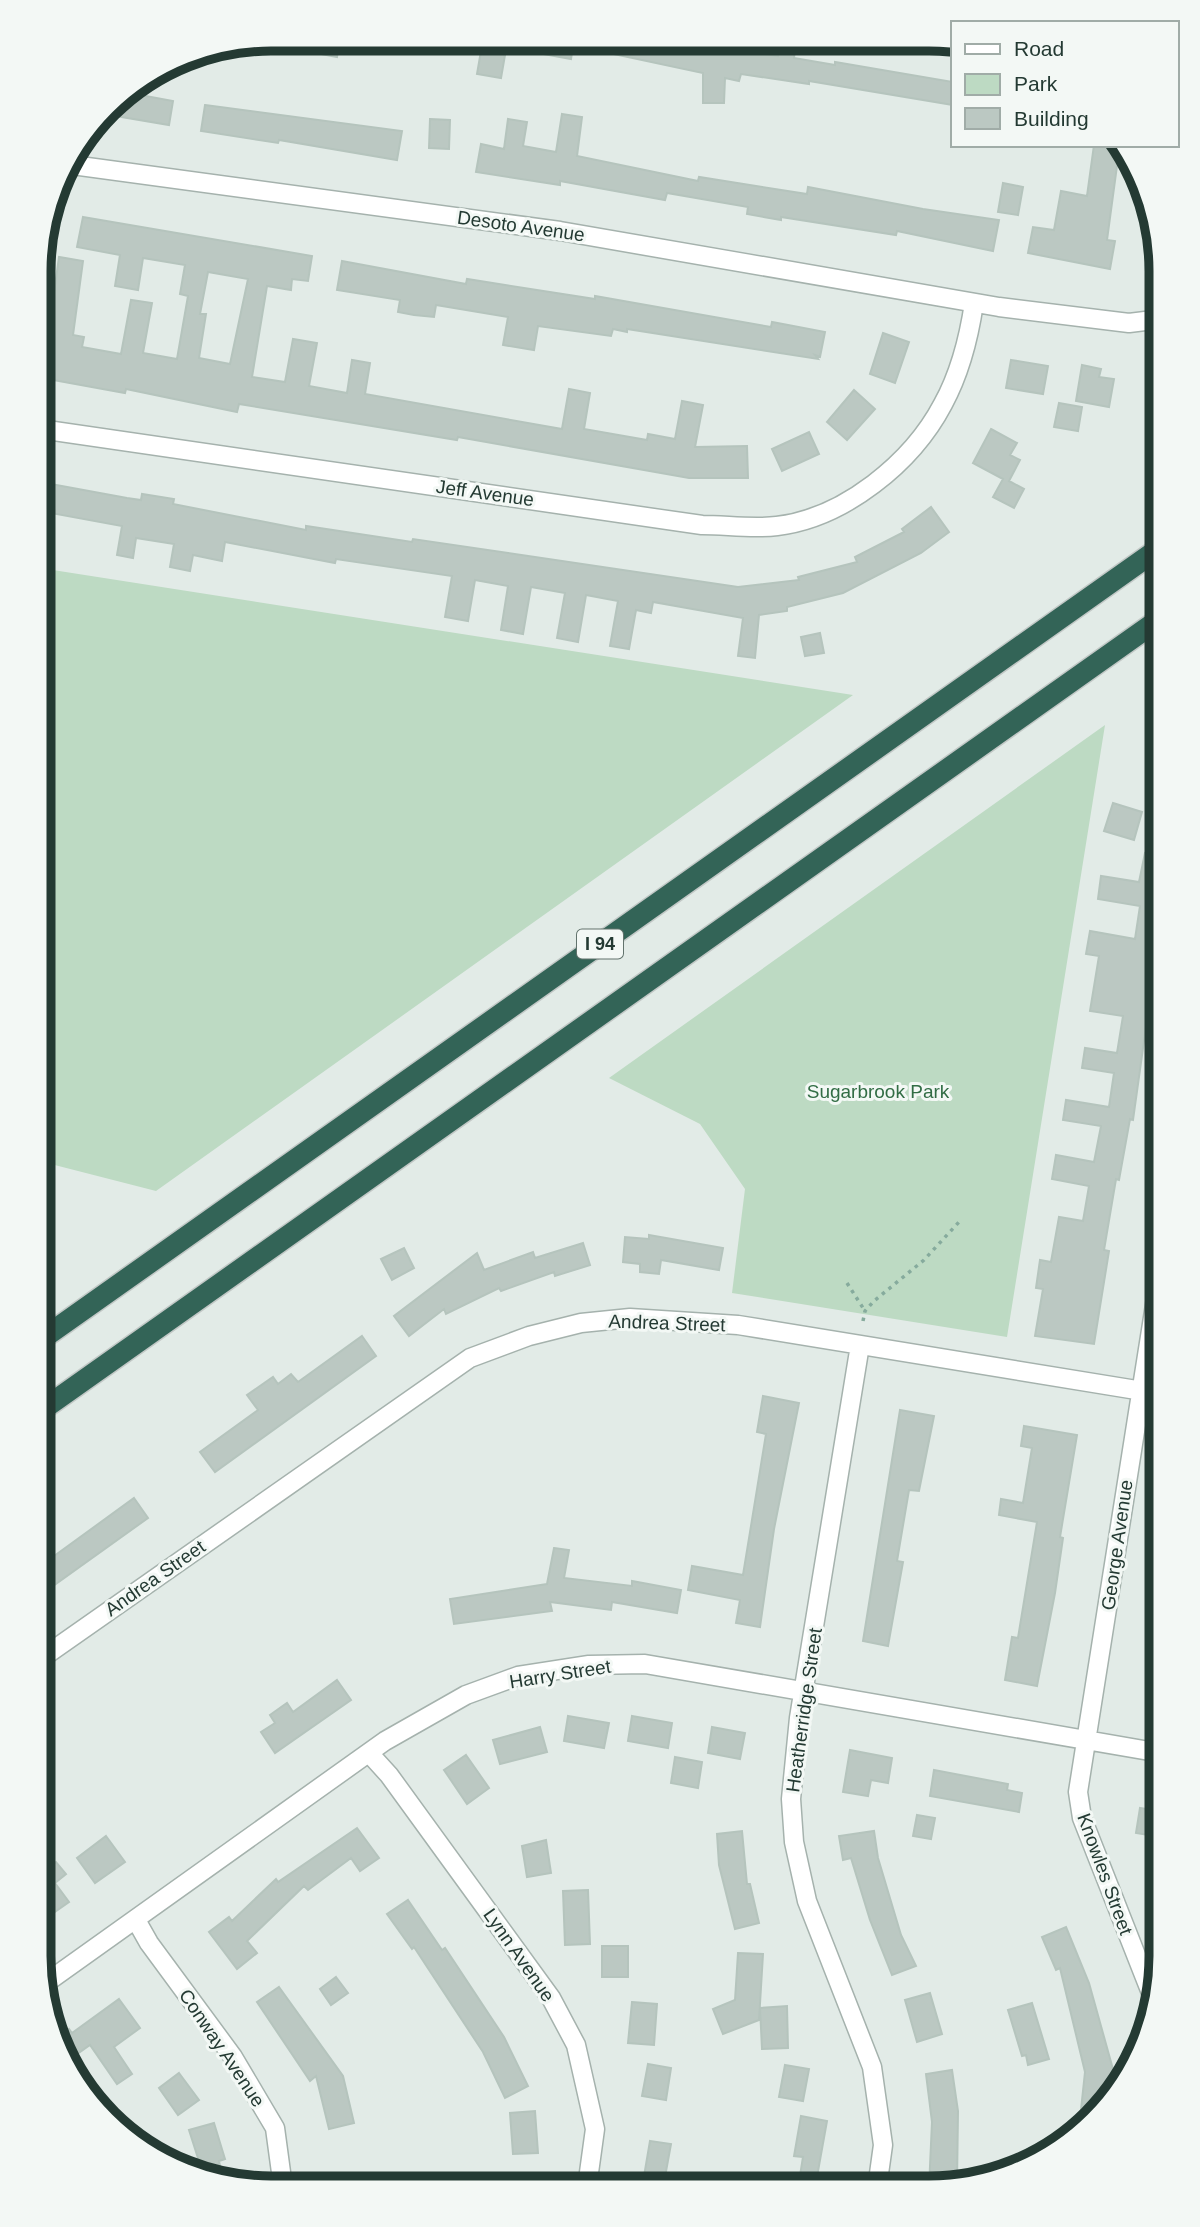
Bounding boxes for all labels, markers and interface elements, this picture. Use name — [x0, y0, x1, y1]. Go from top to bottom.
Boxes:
legend — [951, 21, 1179, 147]
text: Road — [1014, 37, 1064, 60]
text: Park — [1014, 72, 1058, 95]
text: Building — [1014, 107, 1089, 130]
street label: Desoto Avenue — [456, 207, 586, 245]
street label: Jeff Avenue — [435, 476, 535, 510]
road number: I 94 — [577, 930, 623, 959]
park label: Sugarbrook Park — [807, 1081, 950, 1102]
street label: Andrea Street — [608, 1310, 727, 1336]
street label: George Avenue — [1097, 1478, 1137, 1612]
street label: Andrea Street — [101, 1535, 210, 1620]
street label: Heatherridge Street — [782, 1626, 826, 1794]
street label: Harry Street — [508, 1656, 613, 1692]
street label: Knowles Street — [1073, 1810, 1137, 1938]
street label: Lynn Avenue — [479, 1904, 559, 2006]
street label: Conway Avenue — [175, 1985, 269, 2111]

